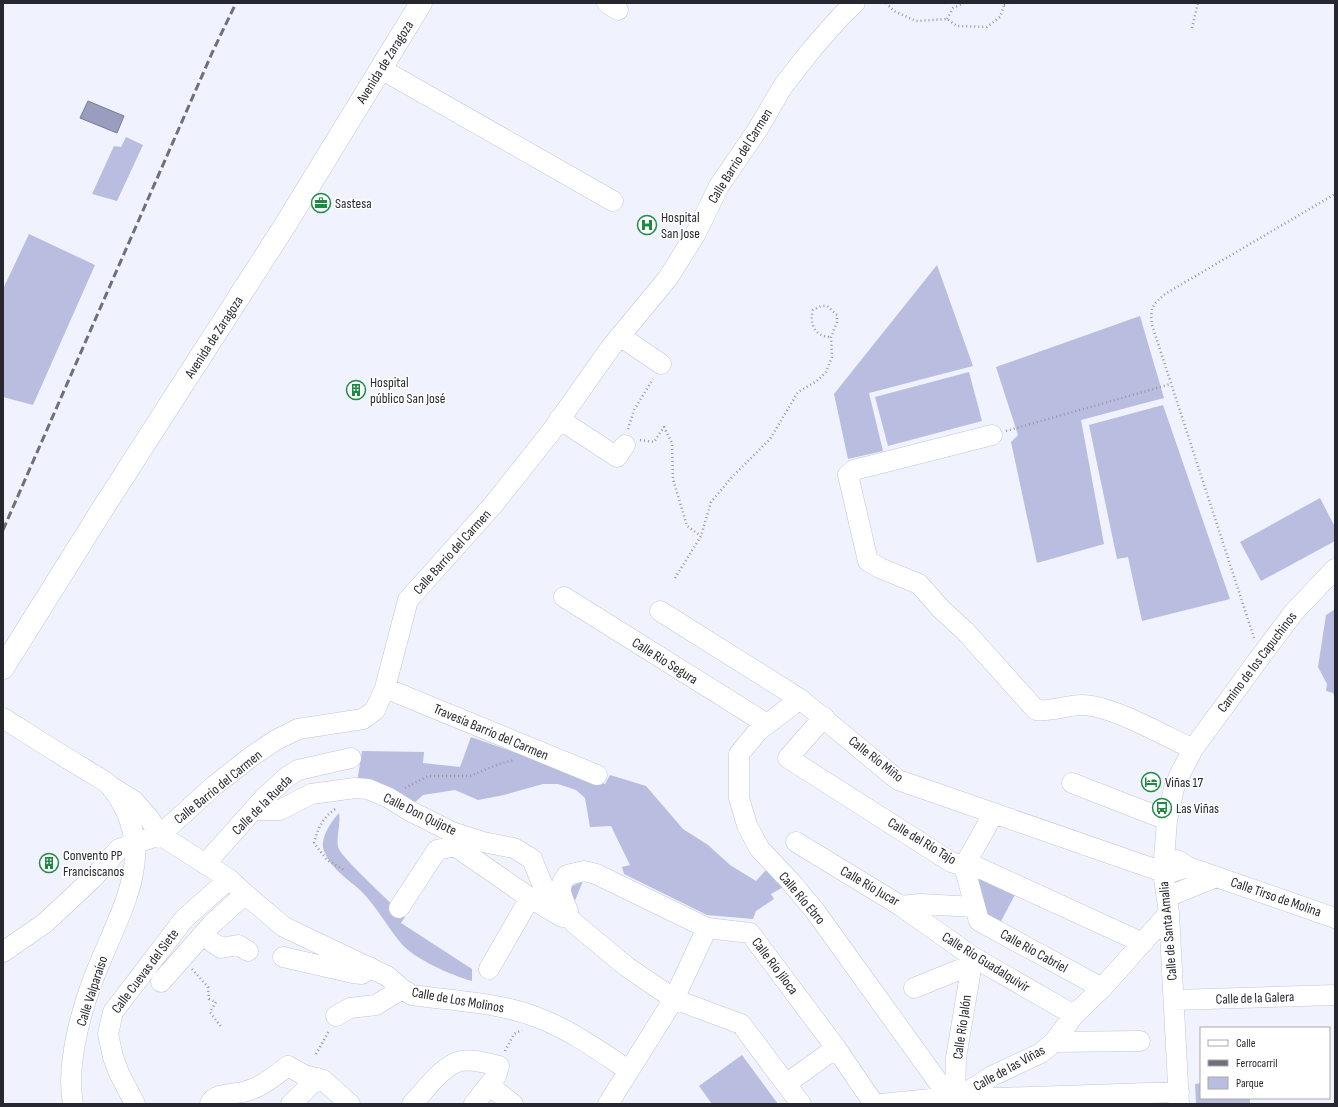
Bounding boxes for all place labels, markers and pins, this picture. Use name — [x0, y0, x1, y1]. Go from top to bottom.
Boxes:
office icon: Sastesa — [310, 192, 332, 214]
place label: Sastesa — [335, 195, 372, 212]
place label: Hospital San Jose — [661, 209, 700, 242]
hospital icon: Hospital San Jose — [636, 214, 658, 236]
place label: Hospital público San José — [370, 374, 445, 407]
building icon: Hospital público San José — [345, 379, 367, 401]
hotel icon: Viñas 17 — [1140, 771, 1162, 793]
place label: Viñas 17 — [1165, 774, 1203, 791]
bus stop icon: Las Viñas — [1151, 797, 1173, 819]
place label: Las Viñas — [1176, 800, 1219, 817]
place label: Convento PP Franciscanos — [63, 847, 124, 880]
building icon: Convento PP Franciscanos — [38, 852, 60, 874]

